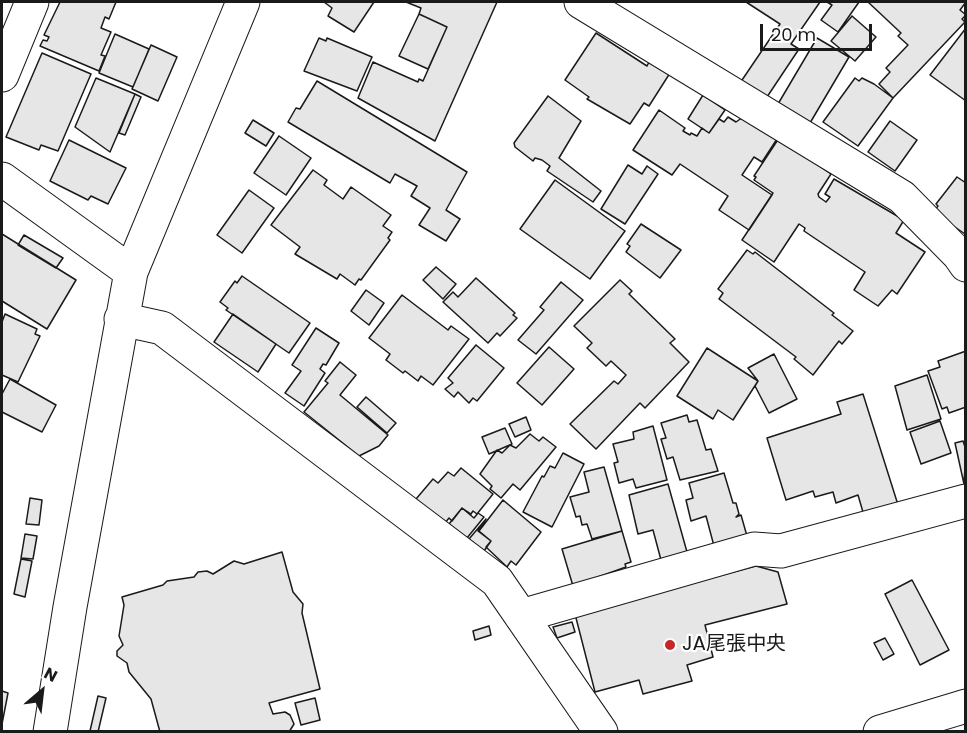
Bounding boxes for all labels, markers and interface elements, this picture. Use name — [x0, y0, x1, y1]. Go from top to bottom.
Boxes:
scale bar — [763, 12, 876, 50]
text: 20 m — [771, 22, 816, 47]
place label: JA尾張中央 — [682, 633, 786, 657]
marker: JA尾張中央 — [663, 638, 677, 652]
north arrow — [12, 661, 72, 721]
text: N — [40, 662, 61, 688]

